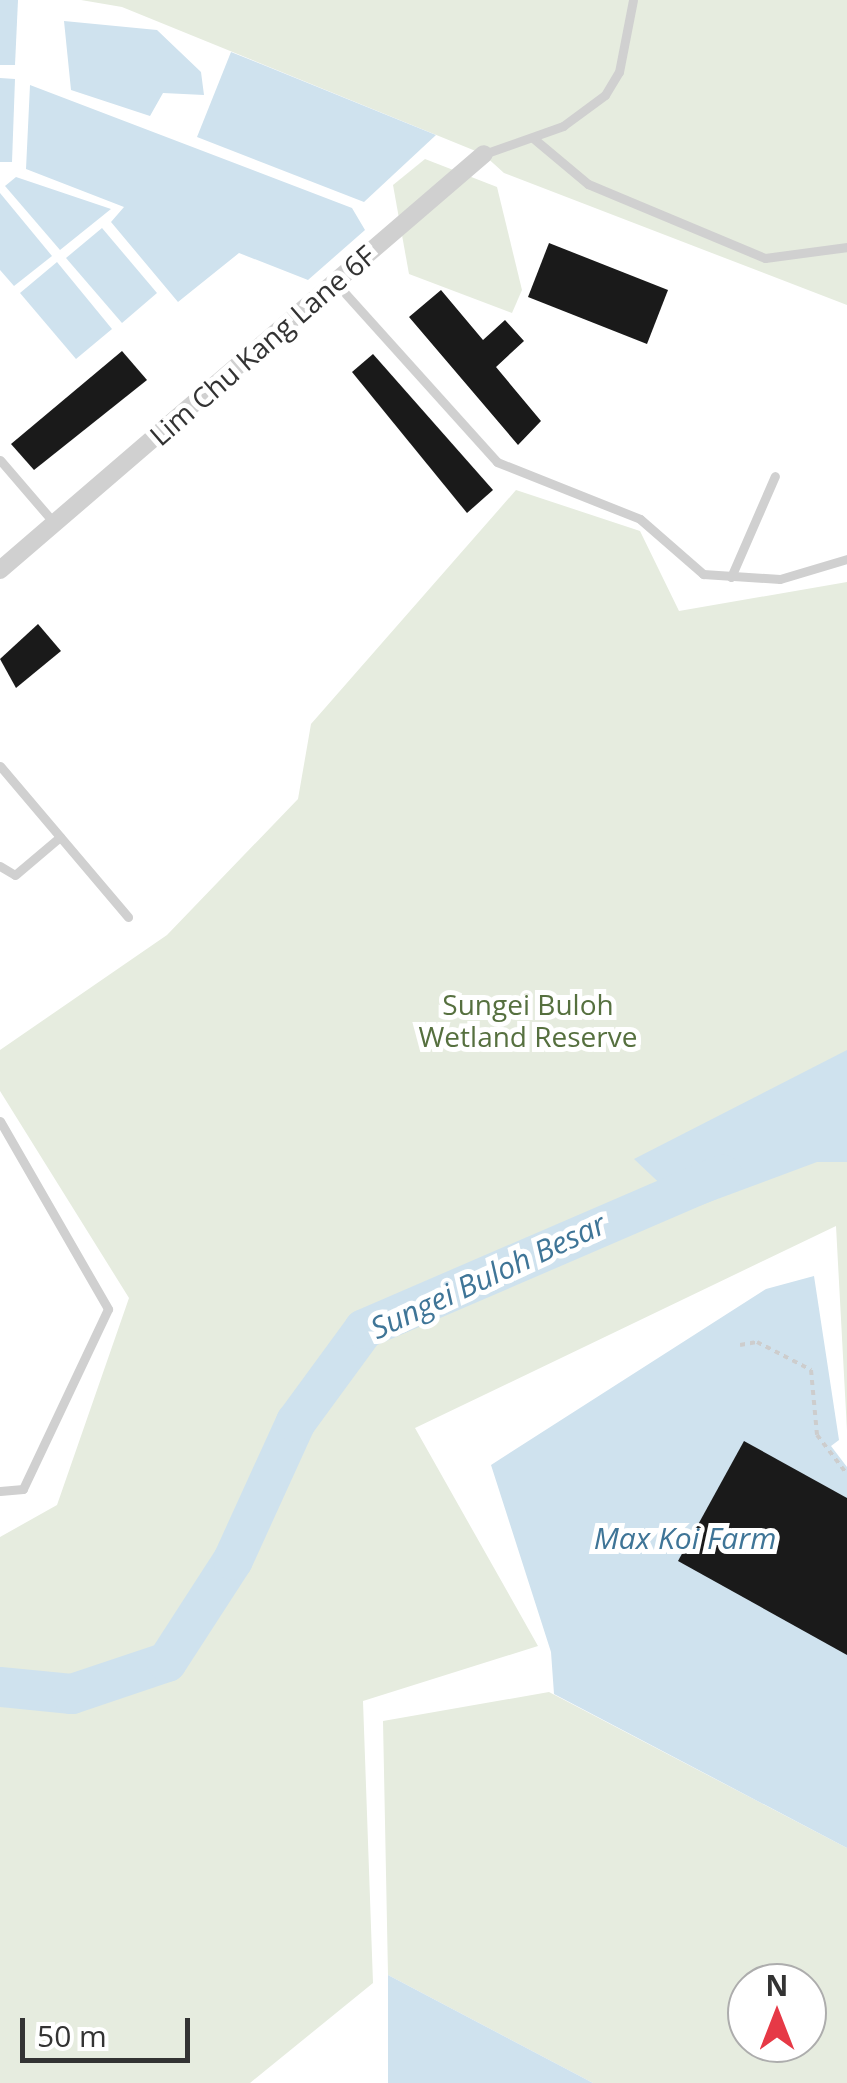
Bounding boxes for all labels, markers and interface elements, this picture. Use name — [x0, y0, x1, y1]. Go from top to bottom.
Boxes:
street label: Lim Chu Kang Lane 6F — [143, 238, 381, 452]
park label: Sungei Buloh Wetland Reserve — [419, 987, 637, 1053]
water label: Sungei Buloh Besar — [365, 1206, 611, 1346]
water label: Max Koi Farm — [594, 1520, 776, 1556]
north arrow — [727, 1963, 827, 2063]
text: N — [766, 1966, 788, 2004]
scale bar — [25, 1998, 195, 2060]
text: 50 m — [37, 2015, 107, 2056]

